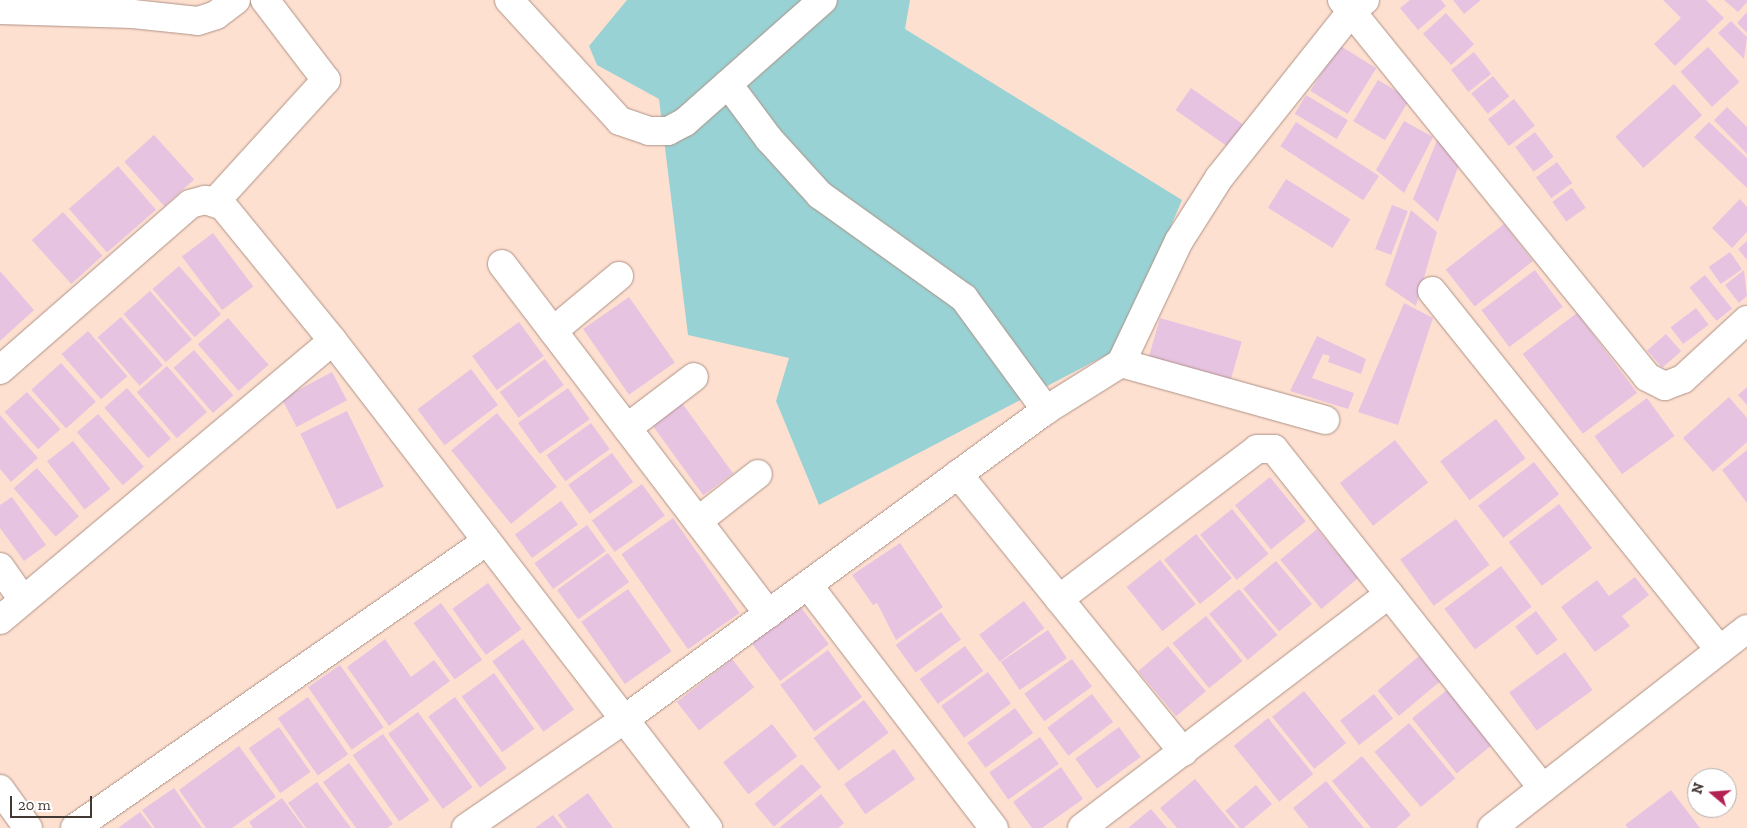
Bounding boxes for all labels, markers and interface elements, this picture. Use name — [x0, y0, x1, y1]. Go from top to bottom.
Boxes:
north arrow — [1687, 768, 1737, 818]
text: N — [1688, 781, 1708, 796]
scale bar — [12, 786, 95, 818]
text: 20 m — [18, 796, 51, 814]

